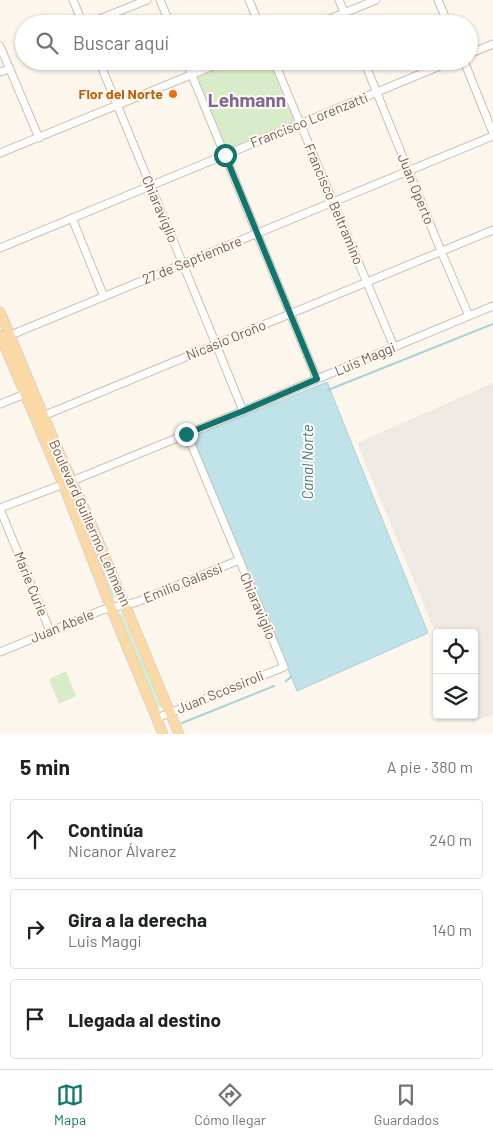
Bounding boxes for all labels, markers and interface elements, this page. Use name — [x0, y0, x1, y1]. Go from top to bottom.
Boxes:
search box — [15, 15, 478, 70]
icon: search — [33, 29, 61, 57]
text: Buscar aquí — [73, 31, 169, 54]
place label: Flor del Norte — [79, 85, 163, 102]
marker: Flor del Norte — [167, 88, 179, 100]
district label: Lehmann — [208, 88, 286, 111]
street label: Francisco Lorenzatti — [247, 88, 370, 151]
street label: Francisco Beltramino — [301, 141, 368, 267]
route start — [214, 144, 237, 167]
street label: Juan Operto — [395, 151, 438, 227]
street label: Chiaraviglio — [139, 173, 182, 245]
street label: 27 de Septiembre — [139, 232, 244, 287]
street label: Nicasio Oroño — [183, 316, 268, 363]
street label: Luis Maggi — [332, 338, 398, 379]
route end — [175, 423, 198, 446]
water label: Canal Norte — [298, 424, 316, 499]
street label: Boulevard Guillermo Lehmann — [46, 437, 135, 609]
street label: Marie Curie — [11, 549, 52, 619]
street label: Emilio Galassi — [141, 559, 225, 606]
street label: Chiaraviglio — [237, 570, 280, 642]
street label: Juan Abele — [27, 605, 96, 646]
map controls — [433, 629, 478, 719]
button: locate — [433, 629, 478, 674]
street label: Juan Scossiroli — [174, 666, 266, 717]
button: layers — [433, 674, 478, 719]
text: 5 min — [20, 754, 70, 779]
text: A pie · 380 m — [387, 757, 473, 776]
text: Continúa — [68, 818, 143, 841]
icon: ahead — [21, 825, 49, 853]
text: 240 m — [429, 830, 472, 849]
text: Nicanor Álvarez — [68, 841, 176, 860]
text: Gira a la derecha — [68, 908, 207, 931]
icon: right — [21, 915, 49, 943]
text: 140 m — [432, 920, 472, 939]
text: Luis Maggi — [68, 931, 141, 950]
icon: arrive — [21, 1005, 49, 1033]
text: Llegada al destino — [68, 1008, 221, 1031]
tab: Mapa — [54, 1081, 86, 1128]
tab: Cómo llegar — [194, 1081, 266, 1128]
tab: Guardados — [374, 1081, 439, 1128]

